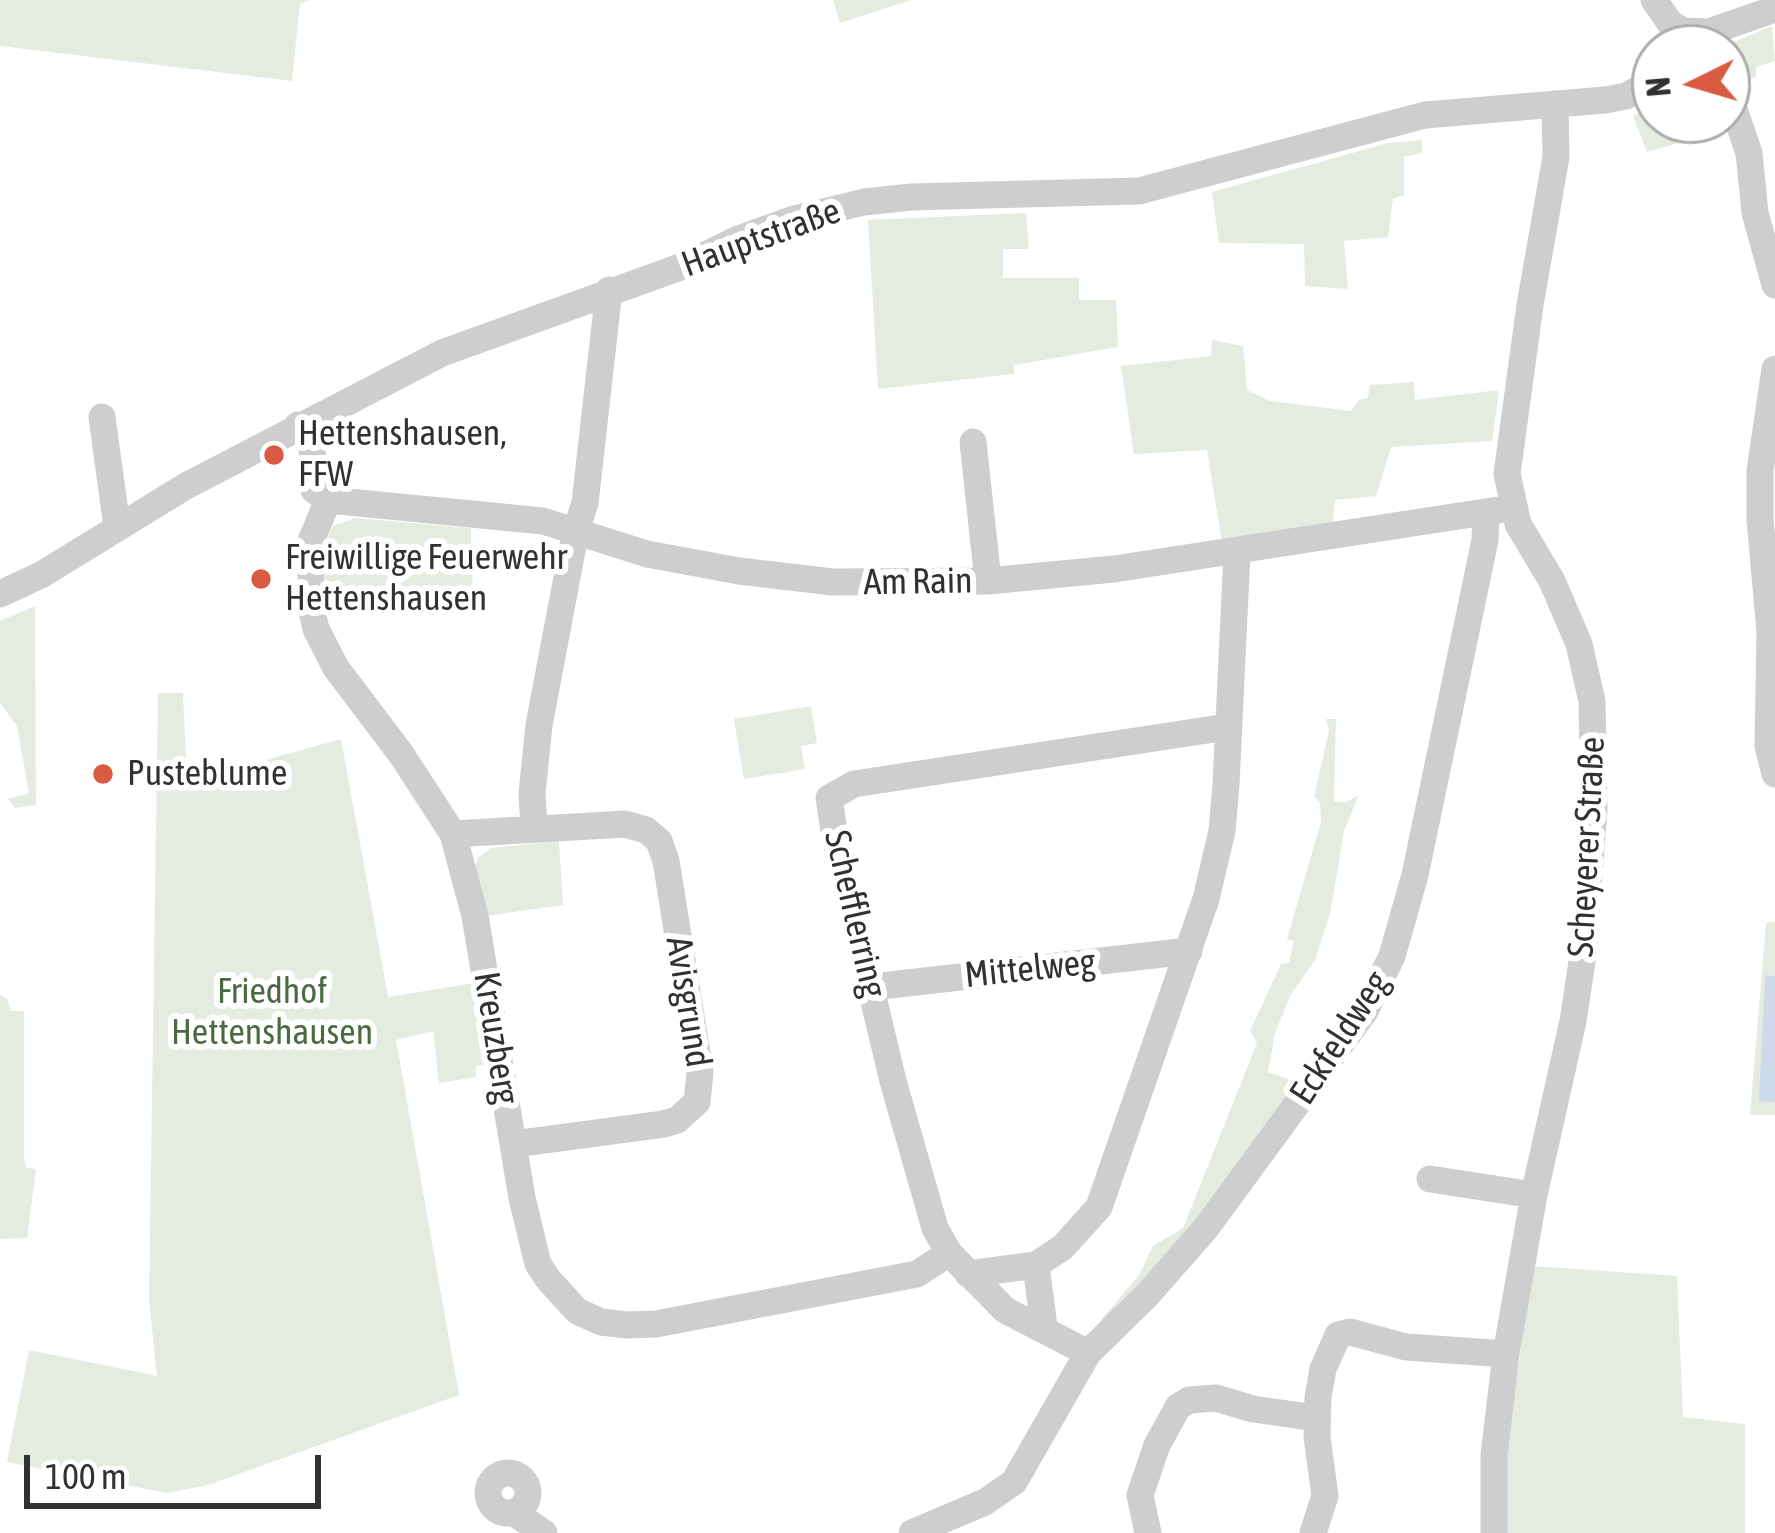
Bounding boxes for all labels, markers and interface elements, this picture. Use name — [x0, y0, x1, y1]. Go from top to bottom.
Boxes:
north arrow — [1631, 24, 1751, 144]
text: N — [1638, 76, 1678, 98]
street label: Hauptstraße — [676, 189, 846, 287]
place label: Hettenshausen, FFW — [298, 412, 507, 497]
marker: Hettenshausen, FFW — [261, 442, 287, 468]
place label: Freiwillige Feuerwehr Hettenshausen — [285, 536, 567, 621]
street label: Am Rain — [863, 559, 973, 605]
marker: Freiwillige Feuerwehr Hettenshausen — [248, 566, 274, 592]
street label: Scheyerer Straße — [1560, 736, 1614, 958]
place label: Pusteblume — [127, 752, 287, 796]
marker: Pusteblume — [90, 761, 116, 787]
street label: Schefflerring — [815, 826, 895, 1002]
street label: Avisgrund — [656, 934, 720, 1070]
street label: Mittelweg — [962, 941, 1098, 997]
street label: Eckfeldweg — [1281, 963, 1399, 1113]
street label: Kreuzberg — [464, 969, 528, 1107]
park label: Friedhof Hettenshausen — [171, 970, 373, 1055]
scale bar — [30, 1431, 327, 1505]
text: 100 m — [45, 1455, 127, 1497]

